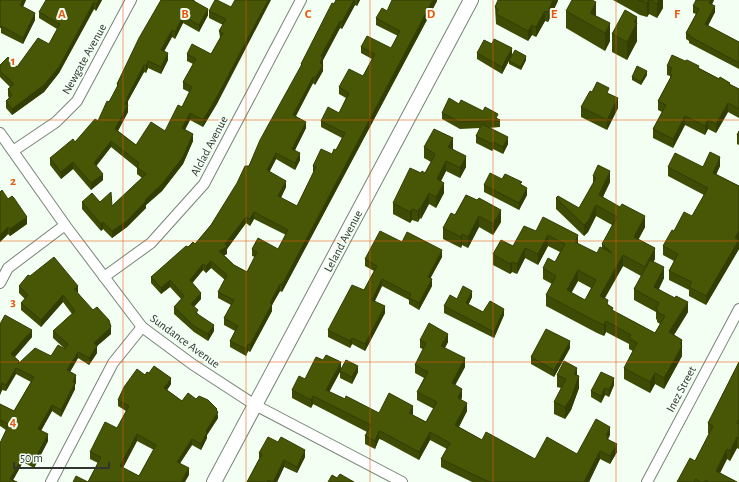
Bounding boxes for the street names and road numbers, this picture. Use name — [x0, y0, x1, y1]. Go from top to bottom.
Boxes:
street label: Newgate Avenue — [60, 22, 108, 96]
street label: Alclad Avenue — [188, 114, 230, 178]
street label: Leland Avenue — [322, 208, 364, 274]
street label: Sundance Avenue — [148, 312, 222, 370]
street label: Inez Street — [664, 364, 698, 414]

